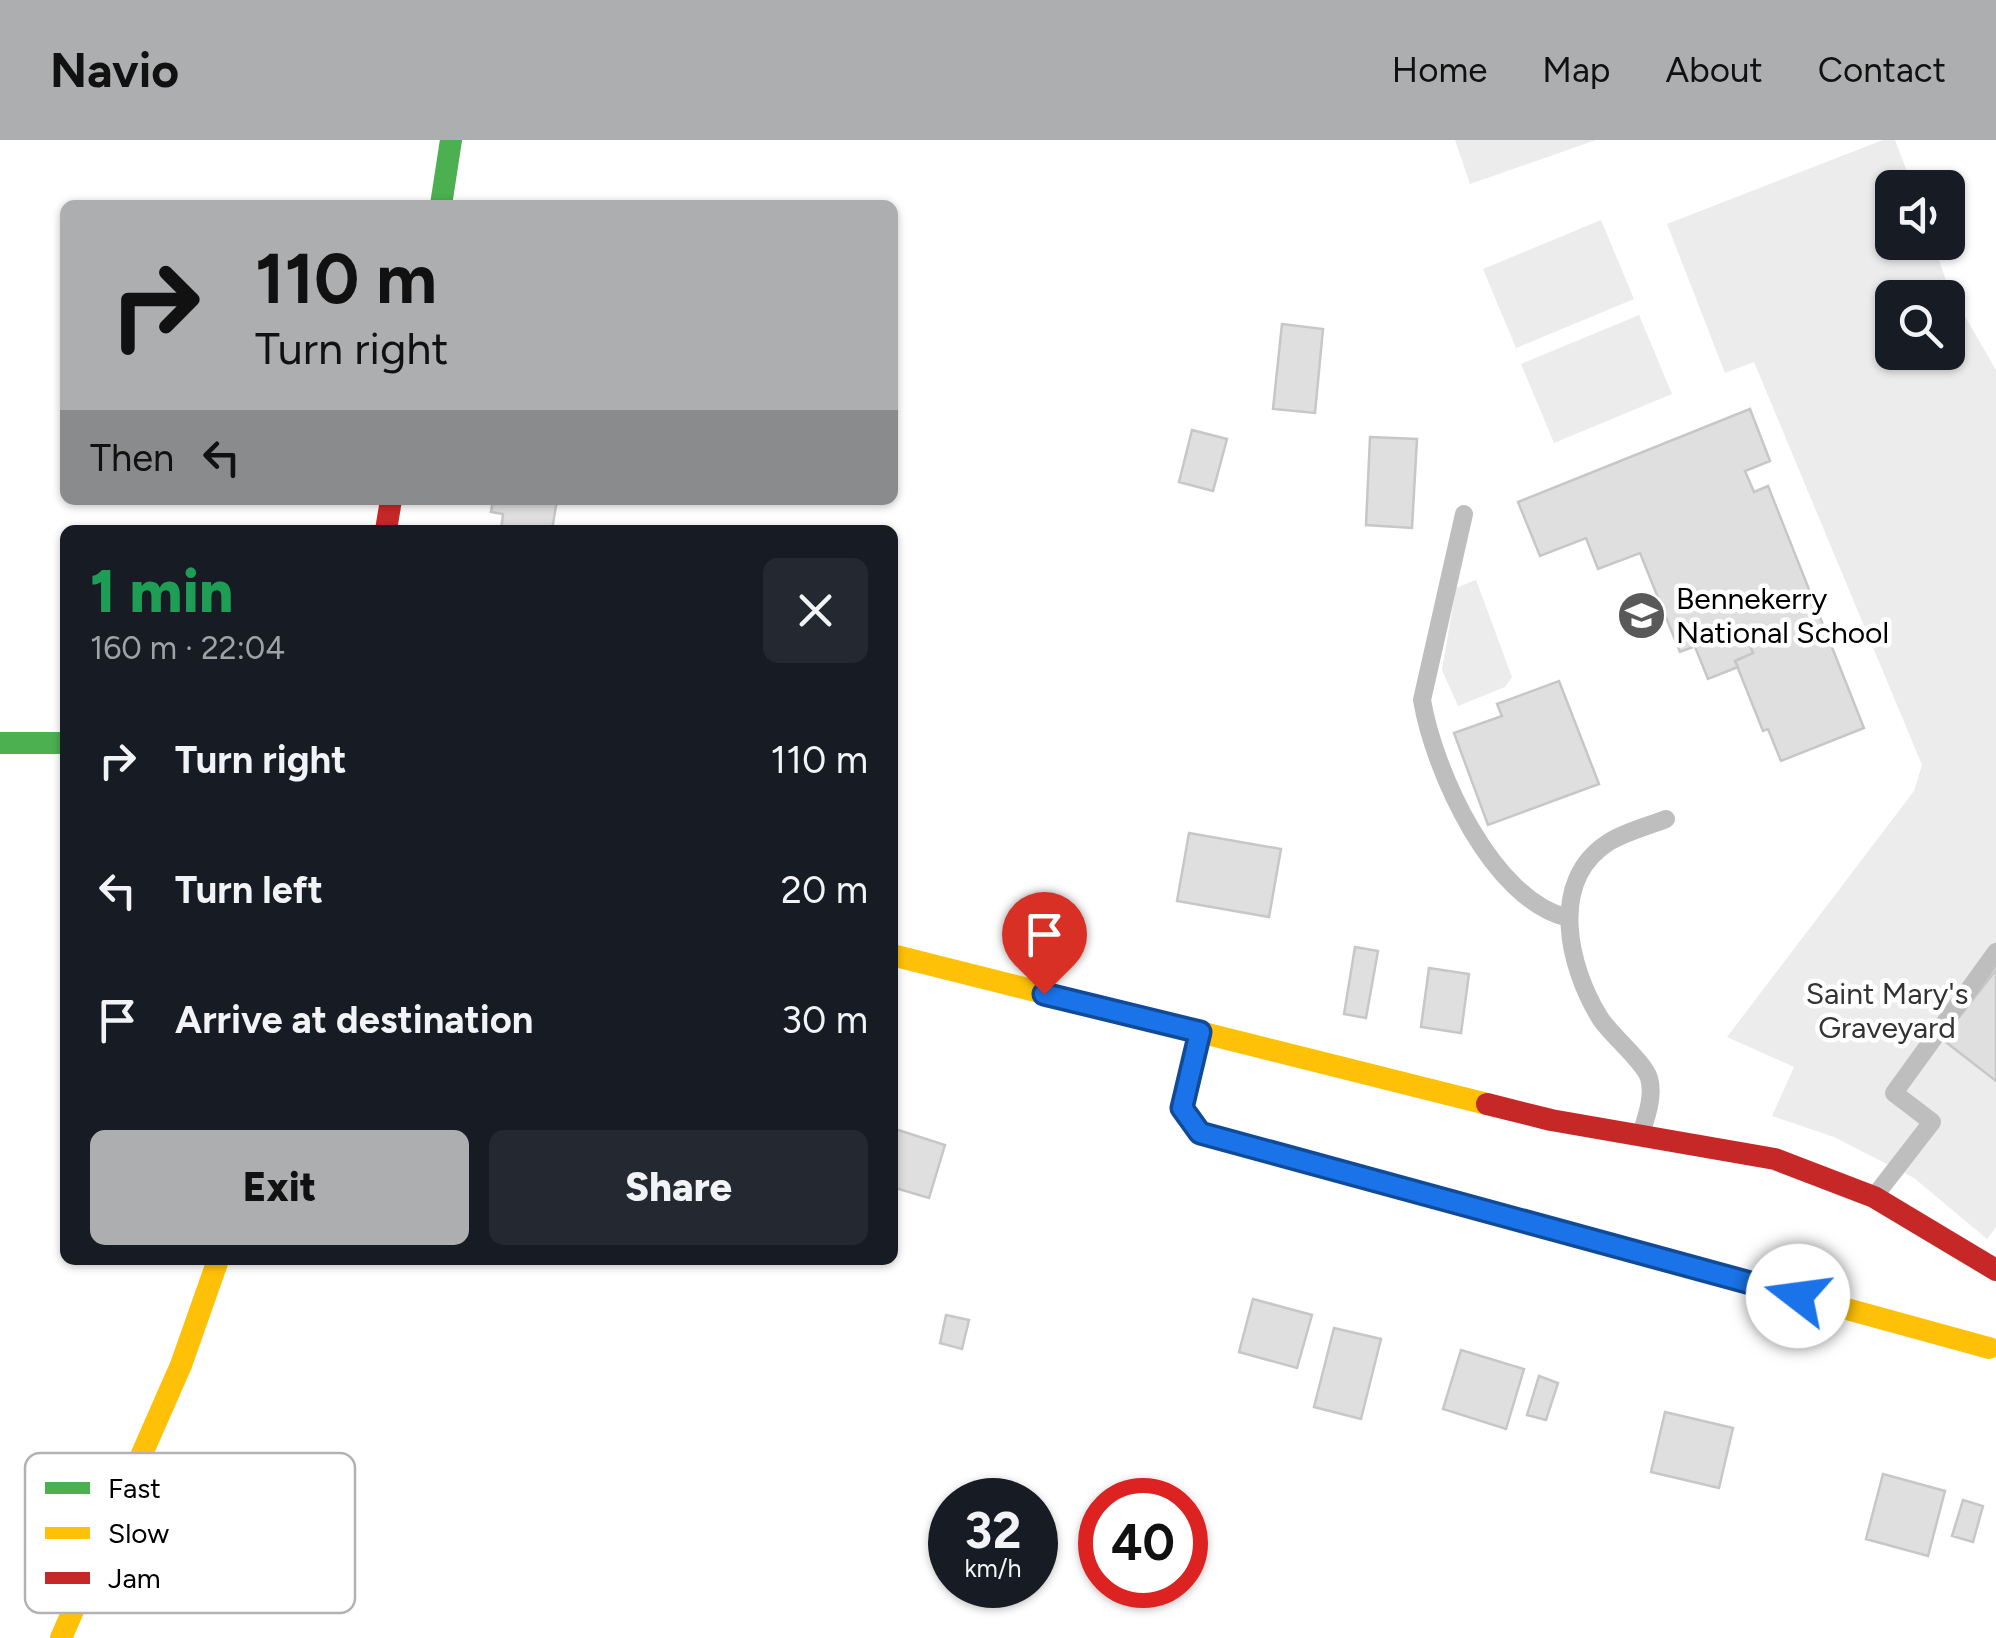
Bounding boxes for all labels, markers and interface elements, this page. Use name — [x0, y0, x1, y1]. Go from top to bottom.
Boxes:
text: Navio — [50, 41, 179, 99]
text: Home — [1392, 49, 1487, 91]
text: Map — [1542, 49, 1611, 91]
text: About — [1666, 49, 1763, 91]
text: Contact — [1818, 49, 1946, 91]
map controls — [1875, 170, 1965, 370]
button: sound — [1875, 170, 1965, 260]
text: 110 m — [255, 236, 437, 321]
icon: right — [90, 240, 220, 370]
button: search — [1875, 280, 1965, 370]
text: Turn right — [255, 321, 448, 375]
icon: left — [194, 430, 249, 485]
text: Then — [90, 435, 174, 481]
text: 1 min — [90, 555, 233, 627]
button: close — [763, 558, 868, 663]
place label: Bennekerry National School — [1676, 580, 1889, 651]
school or university icon: Bennekerry National School — [1615, 590, 1667, 642]
text: 160 m · 22:04 — [90, 629, 285, 667]
icon: right — [90, 733, 145, 788]
text: Turn right — [175, 737, 347, 783]
text: 110 m — [771, 737, 868, 783]
icon: left — [90, 863, 145, 918]
text: Turn left — [175, 867, 323, 913]
text: 20 m — [781, 867, 868, 913]
pin — [1002, 892, 1087, 995]
icon: arrive — [1017, 907, 1072, 962]
park label: Saint Mary's Graveyard — [1806, 975, 1968, 1046]
icon: arrive — [90, 993, 145, 1048]
text: Arrive at destination — [175, 997, 533, 1043]
text: 30 m — [781, 997, 868, 1043]
button: Exit — [90, 1130, 469, 1245]
button: Share — [489, 1130, 868, 1245]
position arrow — [1746, 1244, 1850, 1348]
legend — [25, 1453, 355, 1613]
text: Fast — [108, 1471, 161, 1505]
speed limit sign: 40 — [1078, 1478, 1208, 1608]
text: 32 — [965, 1500, 1021, 1561]
text: Slow — [108, 1516, 169, 1550]
text: km/h — [964, 1553, 1022, 1583]
text: Jam — [108, 1561, 161, 1595]

